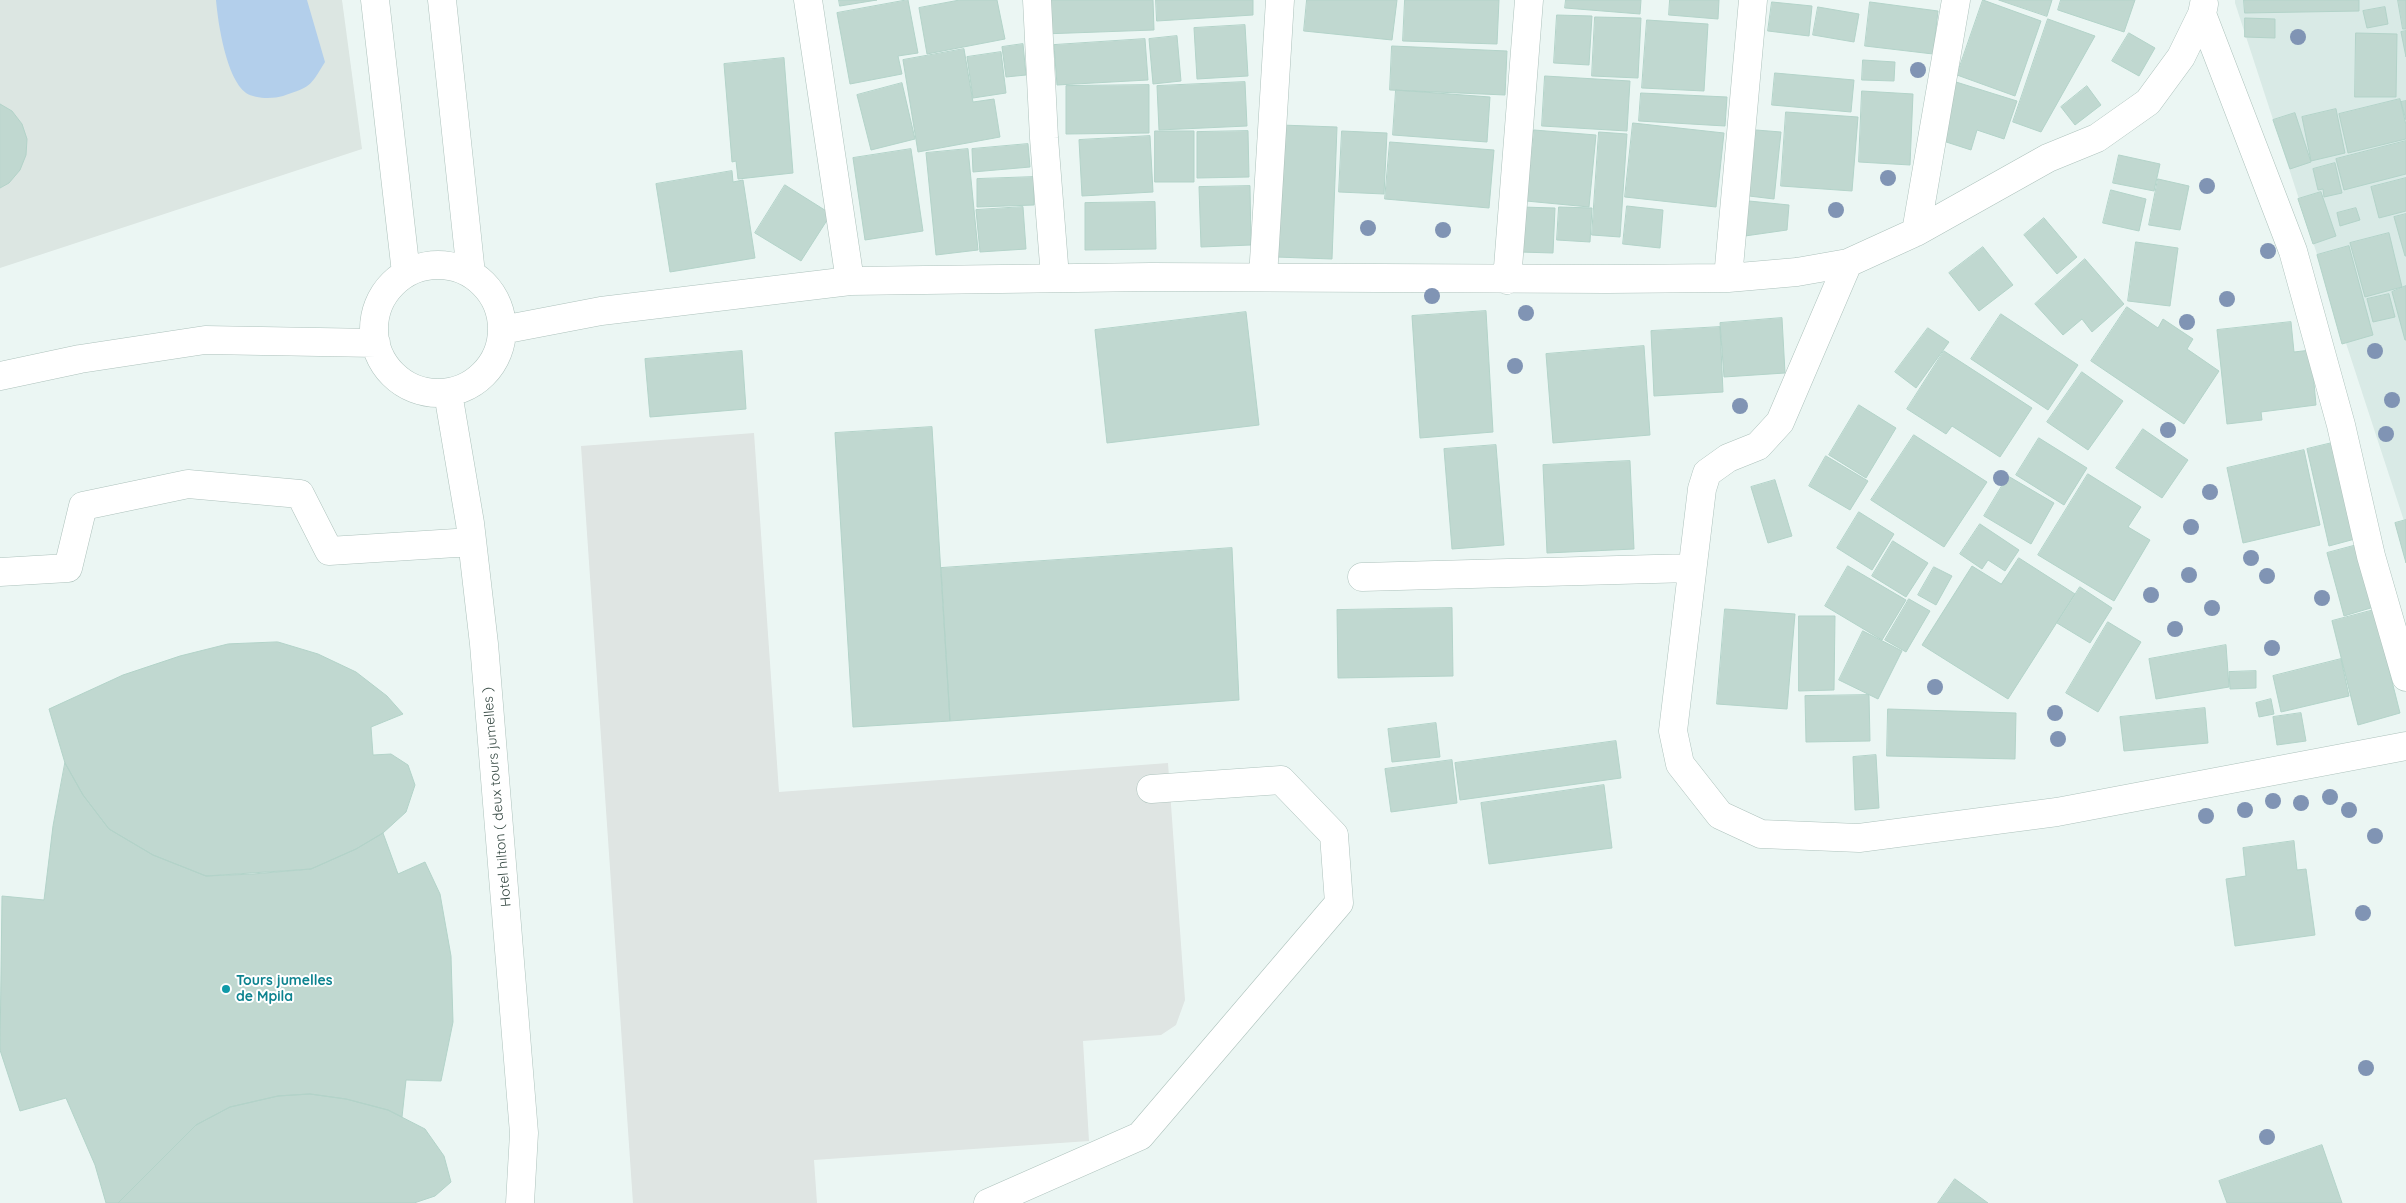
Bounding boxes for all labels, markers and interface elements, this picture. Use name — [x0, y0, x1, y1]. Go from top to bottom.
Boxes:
street label: Hotel hilton ( deux tours jumelles ) — [479, 686, 515, 908]
place label: Tours jumelles de Mpila — [236, 973, 332, 1006]
marker: Tours jumelles de Mpila — [220, 983, 232, 995]

